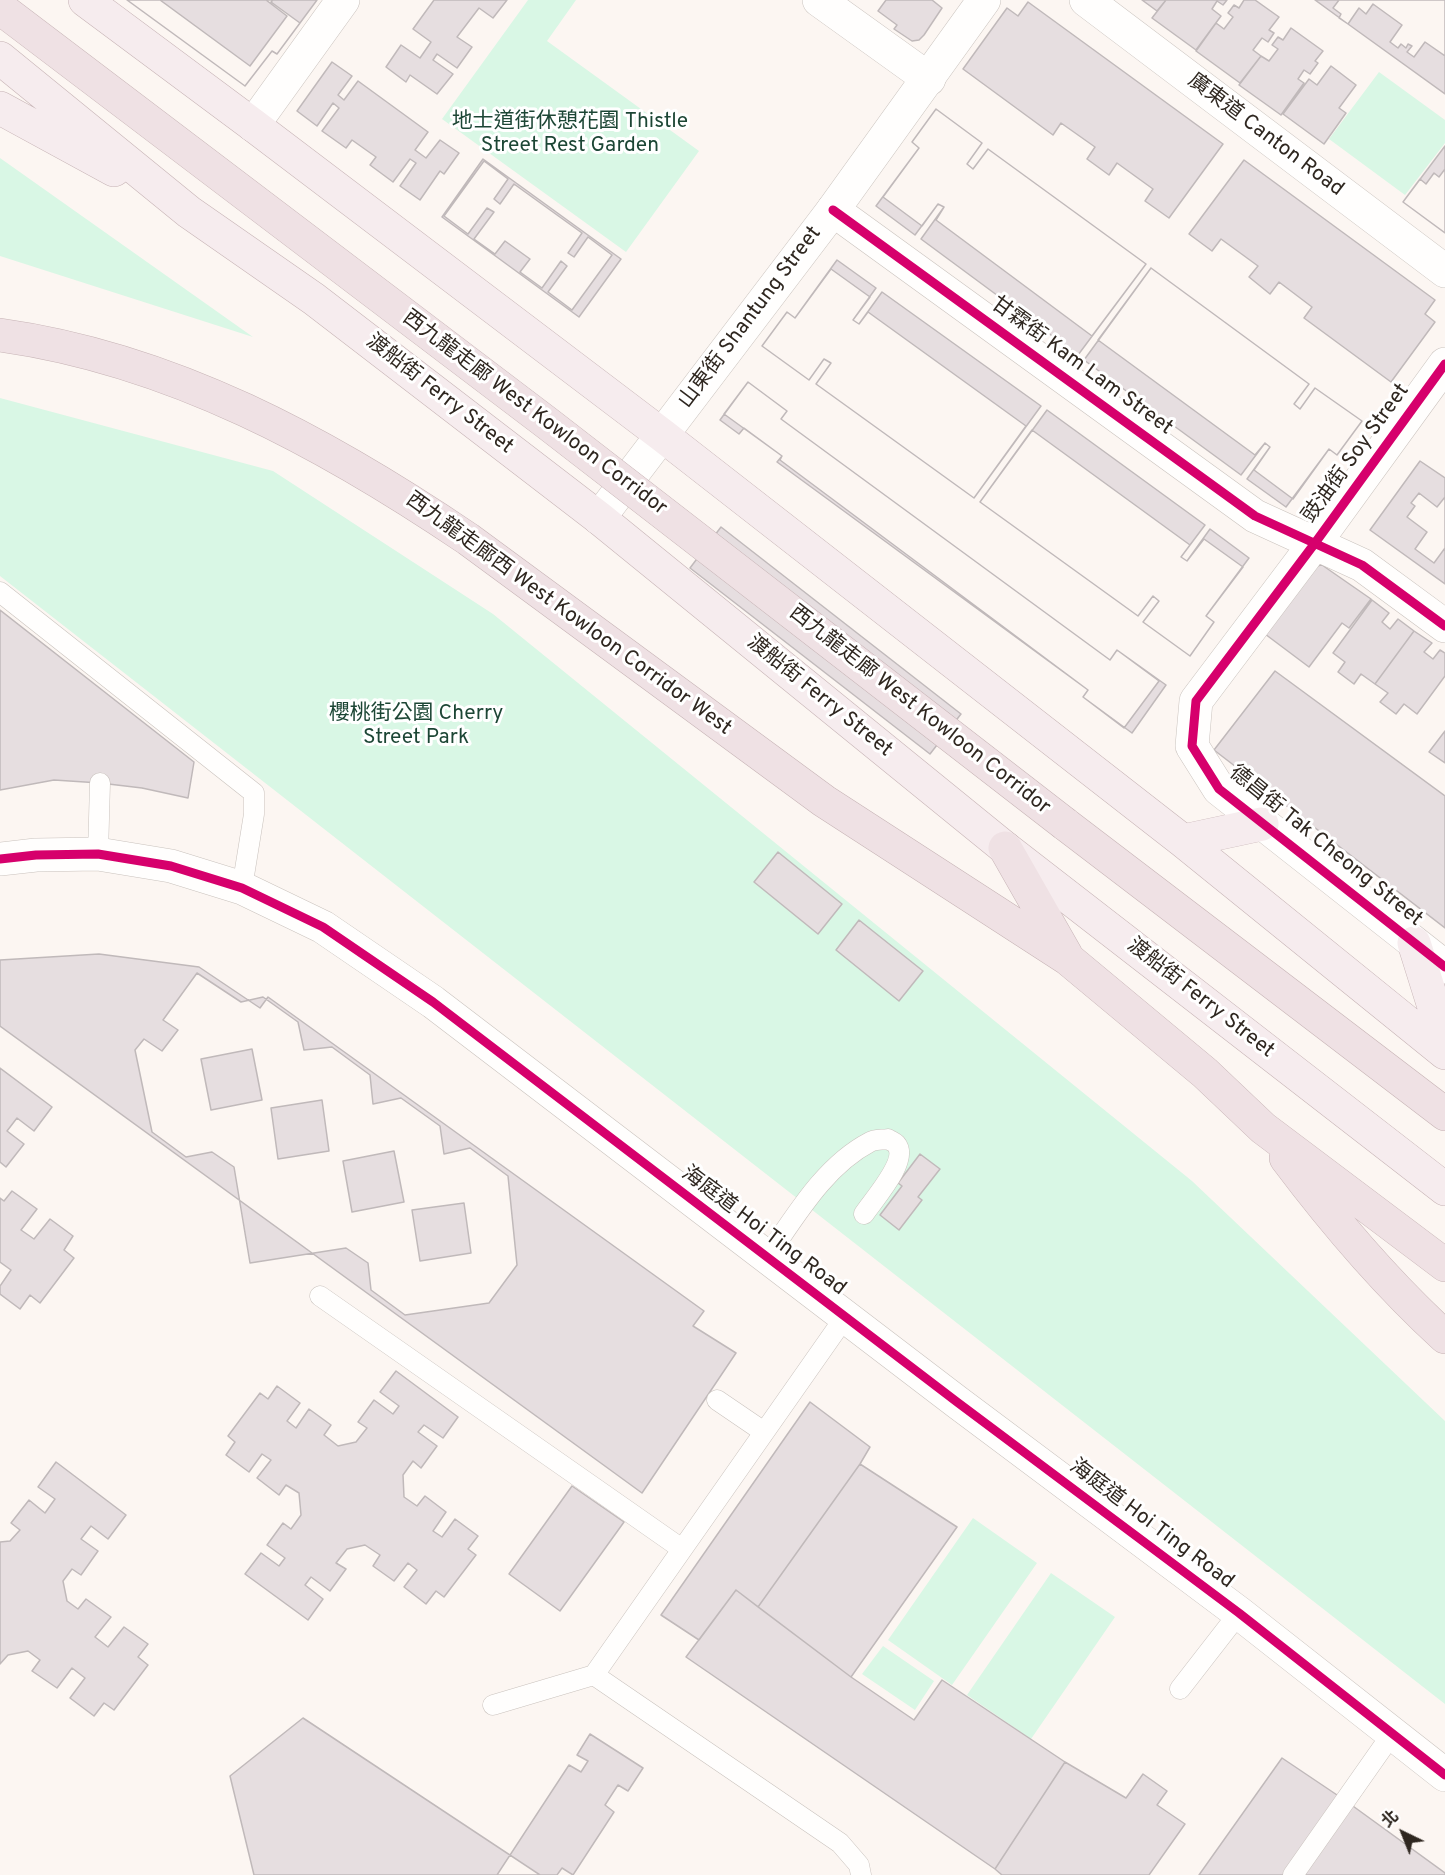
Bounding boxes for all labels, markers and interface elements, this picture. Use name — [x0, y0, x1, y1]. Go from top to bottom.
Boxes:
street label: 廣東道 Canton Road — [1182, 69, 1348, 203]
park label: 地士道街休憩花園 Thistle Street Rest Garden — [452, 110, 688, 160]
street label: 山東街 Shantung Street — [674, 222, 828, 414]
street label: 甘霖街 Kam Lam Street — [985, 292, 1177, 442]
street label: 西九龍走廊 West Kowloon Corridor — [397, 306, 671, 522]
street label: 渡船街 Ferry Street — [360, 330, 518, 460]
street label: 豉油街 Soy Street — [1298, 380, 1416, 528]
street label: 西九龍走廊西 West Kowloon Corridor West — [400, 488, 736, 742]
street label: 西九龍走廊 West Kowloon Corridor — [783, 601, 1055, 821]
street label: 渡船街 Ferry Street — [741, 631, 897, 763]
park label: 櫻桃街公園 Cherry Street Park — [329, 702, 503, 752]
street label: 德昌街 Tak Cheong Street — [1223, 761, 1427, 933]
street label: 渡船街 Ferry Street — [1121, 934, 1279, 1064]
street label: 海庭道 Hoi Ting Road — [676, 1162, 850, 1302]
street label: 海庭道 Hoi Ting Road — [1064, 1455, 1238, 1595]
north arrow — [1373, 1803, 1433, 1863]
text: 北 — [1378, 1807, 1403, 1833]

